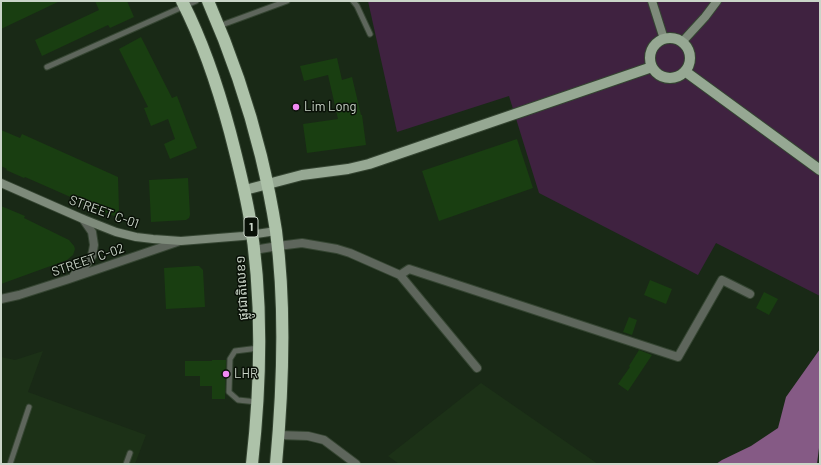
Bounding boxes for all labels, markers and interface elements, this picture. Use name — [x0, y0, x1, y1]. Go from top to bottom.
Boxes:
place label: Lim Long — [304, 99, 356, 115]
marker: Lim Long — [291, 102, 301, 112]
street label: STREET C-01 — [67, 192, 141, 232]
road number: 1 — [244, 217, 258, 237]
street label: STREET C-02 — [50, 240, 126, 280]
street label: ផ្លូវជាតិលេខ១ — [233, 255, 251, 321]
place label: LHR — [234, 366, 258, 382]
marker: LHR — [221, 369, 231, 379]

